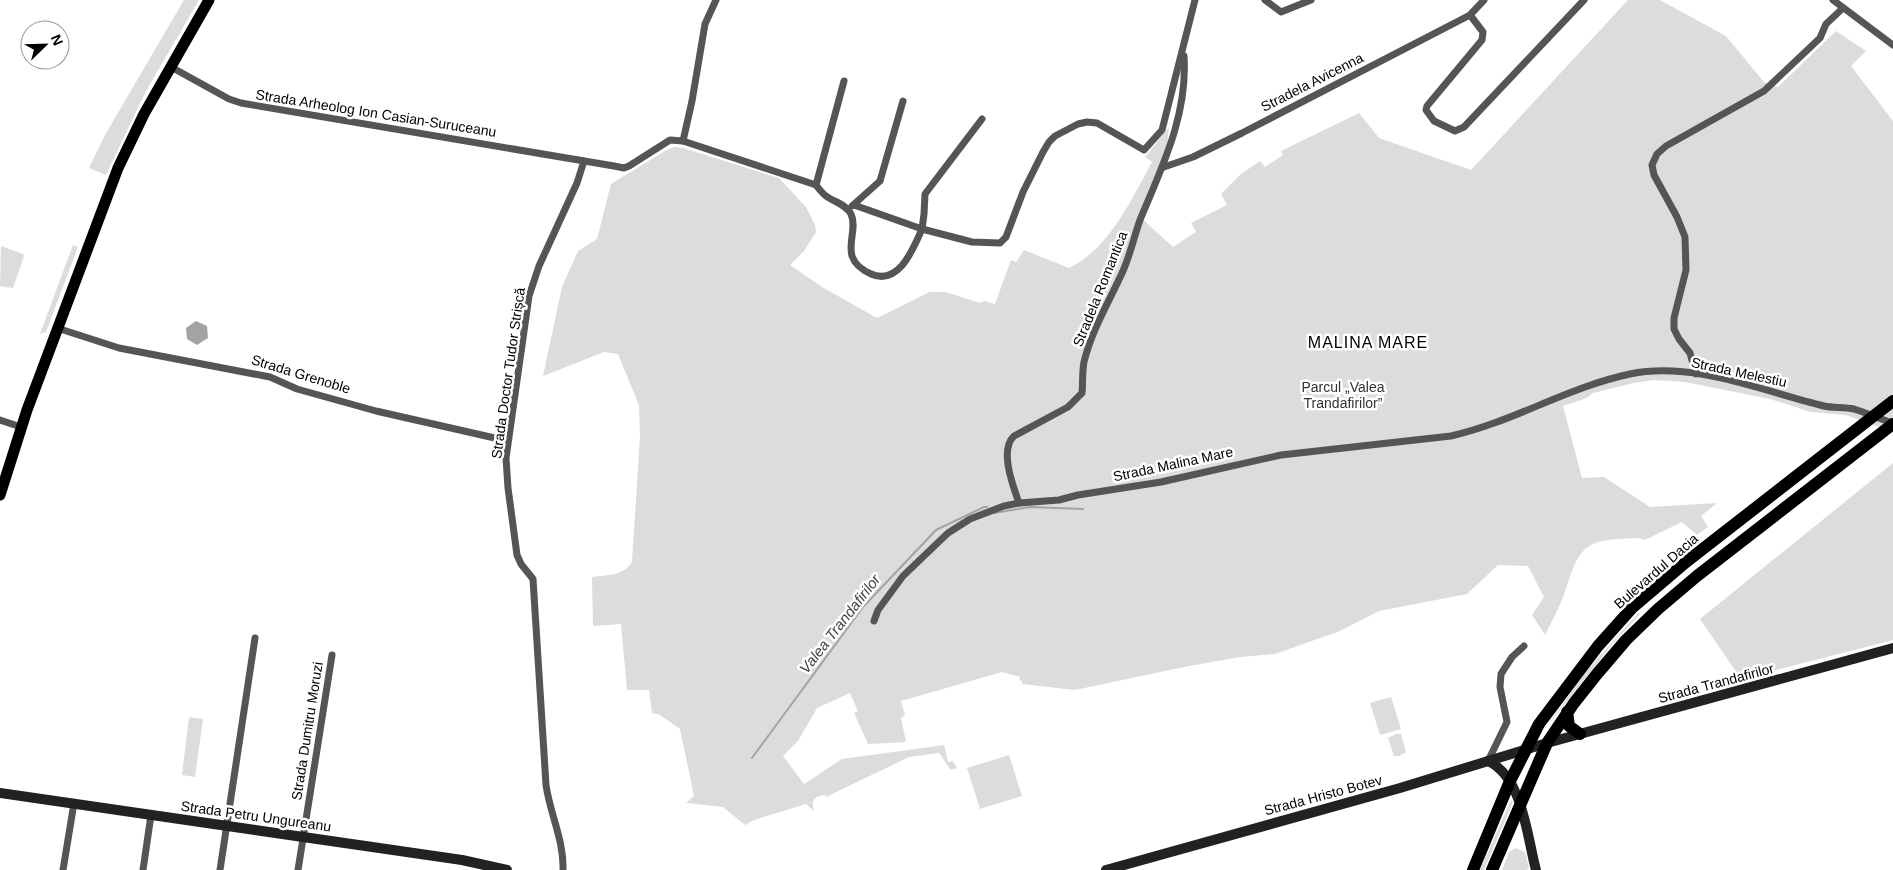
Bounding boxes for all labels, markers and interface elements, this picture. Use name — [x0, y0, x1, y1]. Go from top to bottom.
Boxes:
north arrow — [20, 20, 70, 70]
text: N — [48, 32, 66, 48]
street label: Stradela Avicenna — [1258, 49, 1366, 115]
street label: Strada Arheolog Ion Casian-Suruceanu — [254, 86, 498, 140]
street label: Stradela Romantica — [1070, 229, 1131, 349]
street label: Strada Doctor Tudor Strișcă — [488, 286, 528, 460]
district label: MALINA MARE — [1308, 334, 1428, 351]
street label: Strada Grenoble — [250, 351, 353, 397]
street label: Strada Melestiu — [1690, 354, 1788, 390]
park label: Parcul „Valea Trandafirilor” — [1301, 379, 1385, 411]
street label: Strada Malina Mare — [1112, 443, 1235, 485]
street label: Bulevardul Dacia — [1611, 530, 1701, 612]
water label: Valea Trandafirilor — [796, 570, 884, 677]
street label: Strada Trandafirilor — [1656, 660, 1776, 706]
street label: Strada Dumitru Moruzi — [288, 661, 326, 801]
street label: Strada Hristo Botev — [1262, 772, 1384, 818]
street label: Strada Petru Ungureanu — [180, 798, 332, 834]

